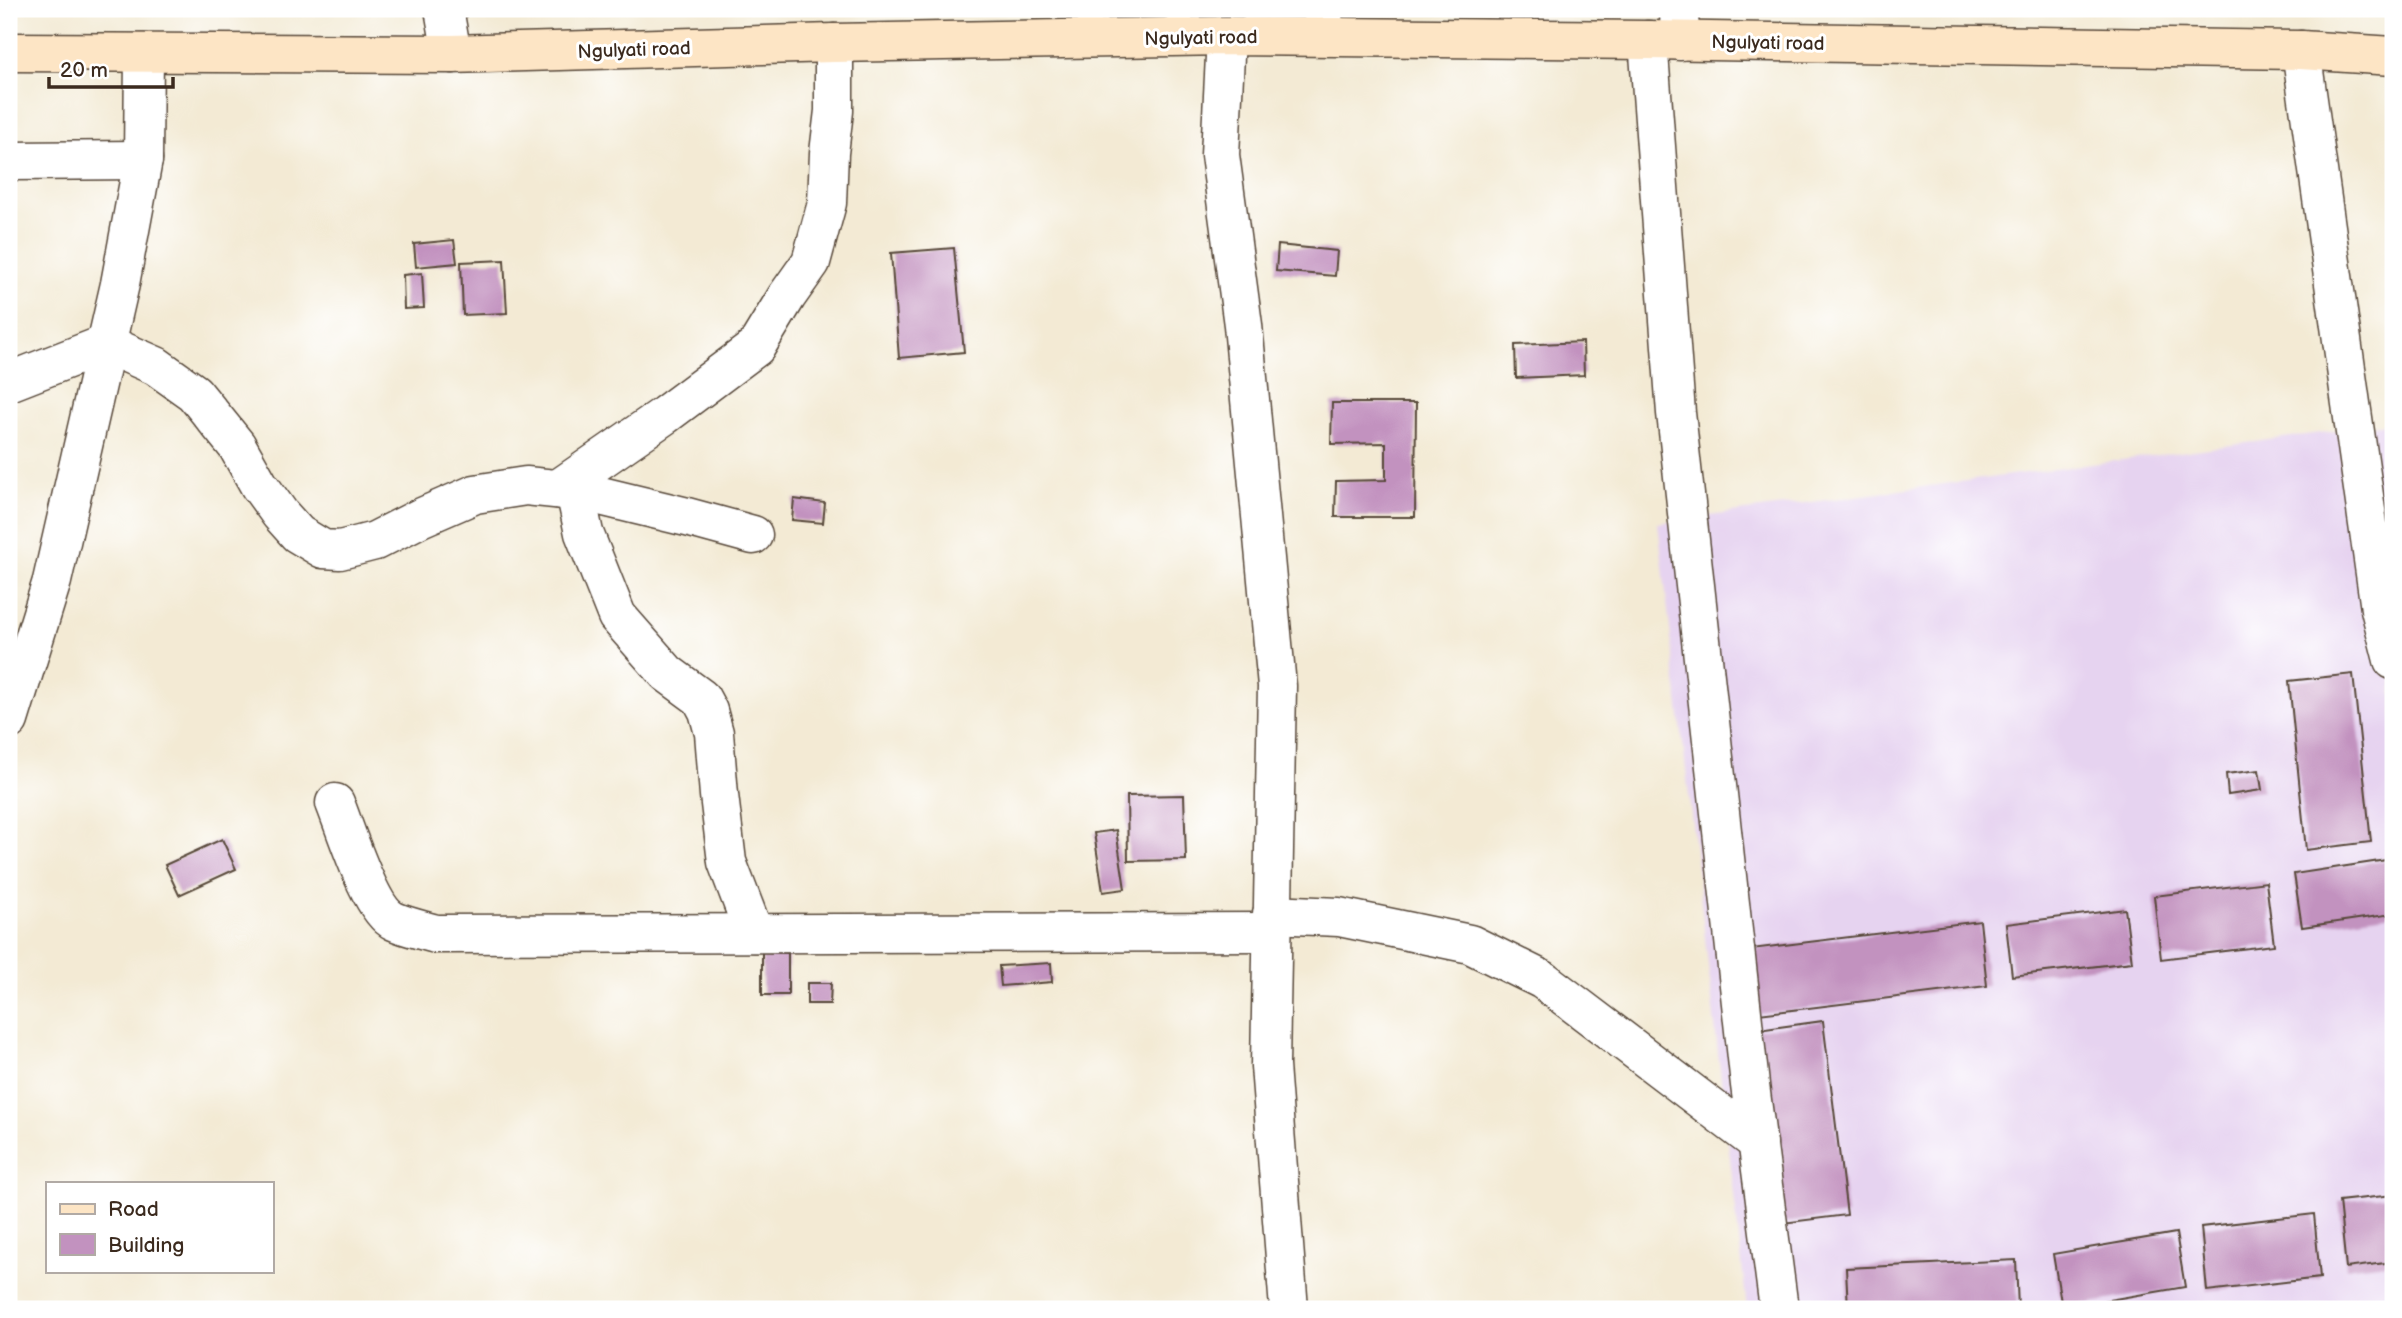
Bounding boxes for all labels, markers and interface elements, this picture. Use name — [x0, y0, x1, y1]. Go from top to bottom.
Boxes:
street label: Ngulyati road — [1144, 26, 1258, 51]
street label: Ngulyati road — [1711, 31, 1825, 56]
street label: Ngulyati road — [577, 37, 691, 64]
scale bar — [49, 46, 173, 90]
text: 20 m — [60, 58, 108, 83]
legend — [46, 1182, 273, 1272]
text: Road — [108, 1197, 159, 1222]
text: Building — [108, 1233, 184, 1258]

